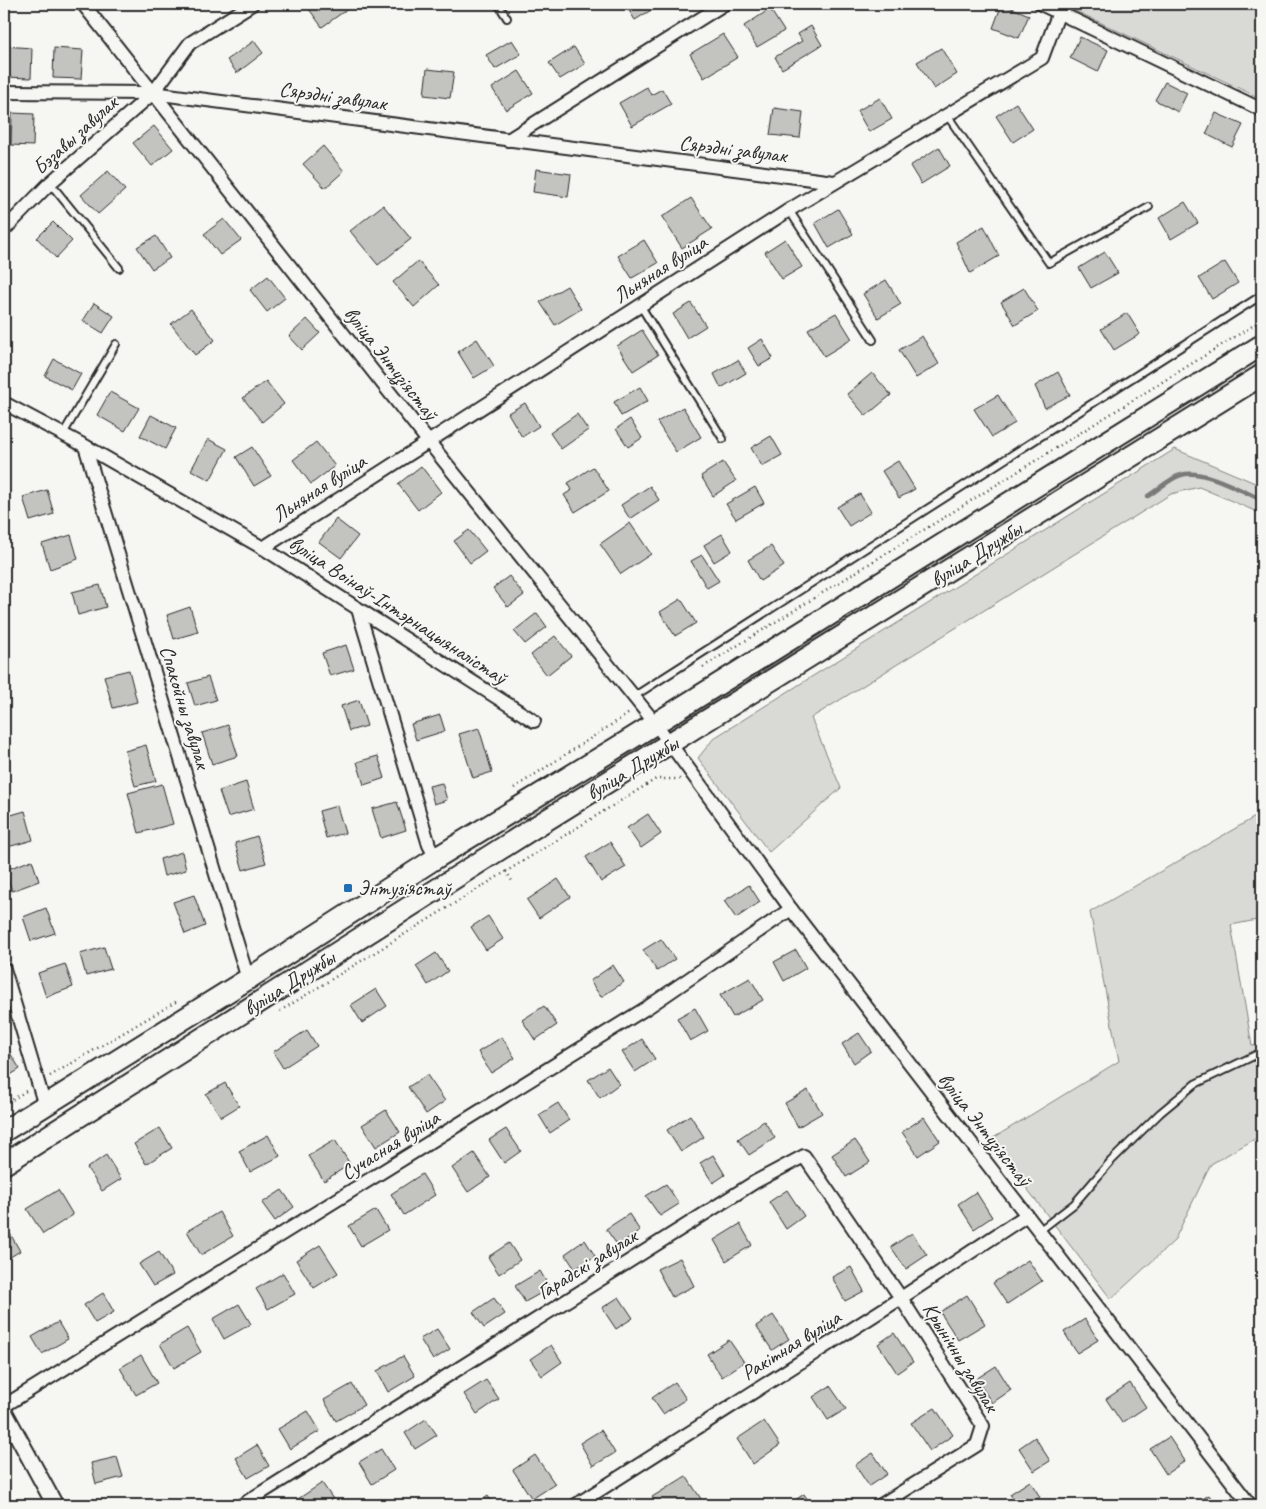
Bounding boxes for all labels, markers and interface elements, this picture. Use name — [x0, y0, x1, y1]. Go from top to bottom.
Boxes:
street label: Сярэдні завулак — [278, 76, 391, 118]
street label: Бэзавы завулак — [27, 89, 125, 181]
street label: Сярэдні завулак — [678, 130, 790, 170]
street label: Льняная вуліца — [608, 228, 713, 309]
street label: вуліца Энтузіястаў — [338, 301, 444, 427]
street label: Льняная вуліца — [267, 447, 372, 528]
street label: вуліца Дружбы — [925, 515, 1028, 592]
street label: вуліца Воінаў-Інтэрнацыяналістаў — [284, 530, 513, 691]
street label: Спакойны завулак — [153, 642, 217, 774]
street label: вуліца Дружбы — [581, 729, 685, 806]
place label: Энтузіястаў — [358, 875, 452, 901]
marker: Энтузіястаў — [342, 882, 354, 894]
street label: вуліца Дружбы — [238, 944, 341, 1021]
street label: вуліца Энтузіястаў — [932, 1067, 1038, 1193]
street label: Сучасная вуліца — [336, 1103, 446, 1186]
street label: Гарадскі завулак — [532, 1222, 644, 1306]
street label: Крынічны завулак — [916, 1297, 1006, 1419]
street label: Ракітная вуліца — [736, 1303, 847, 1386]

